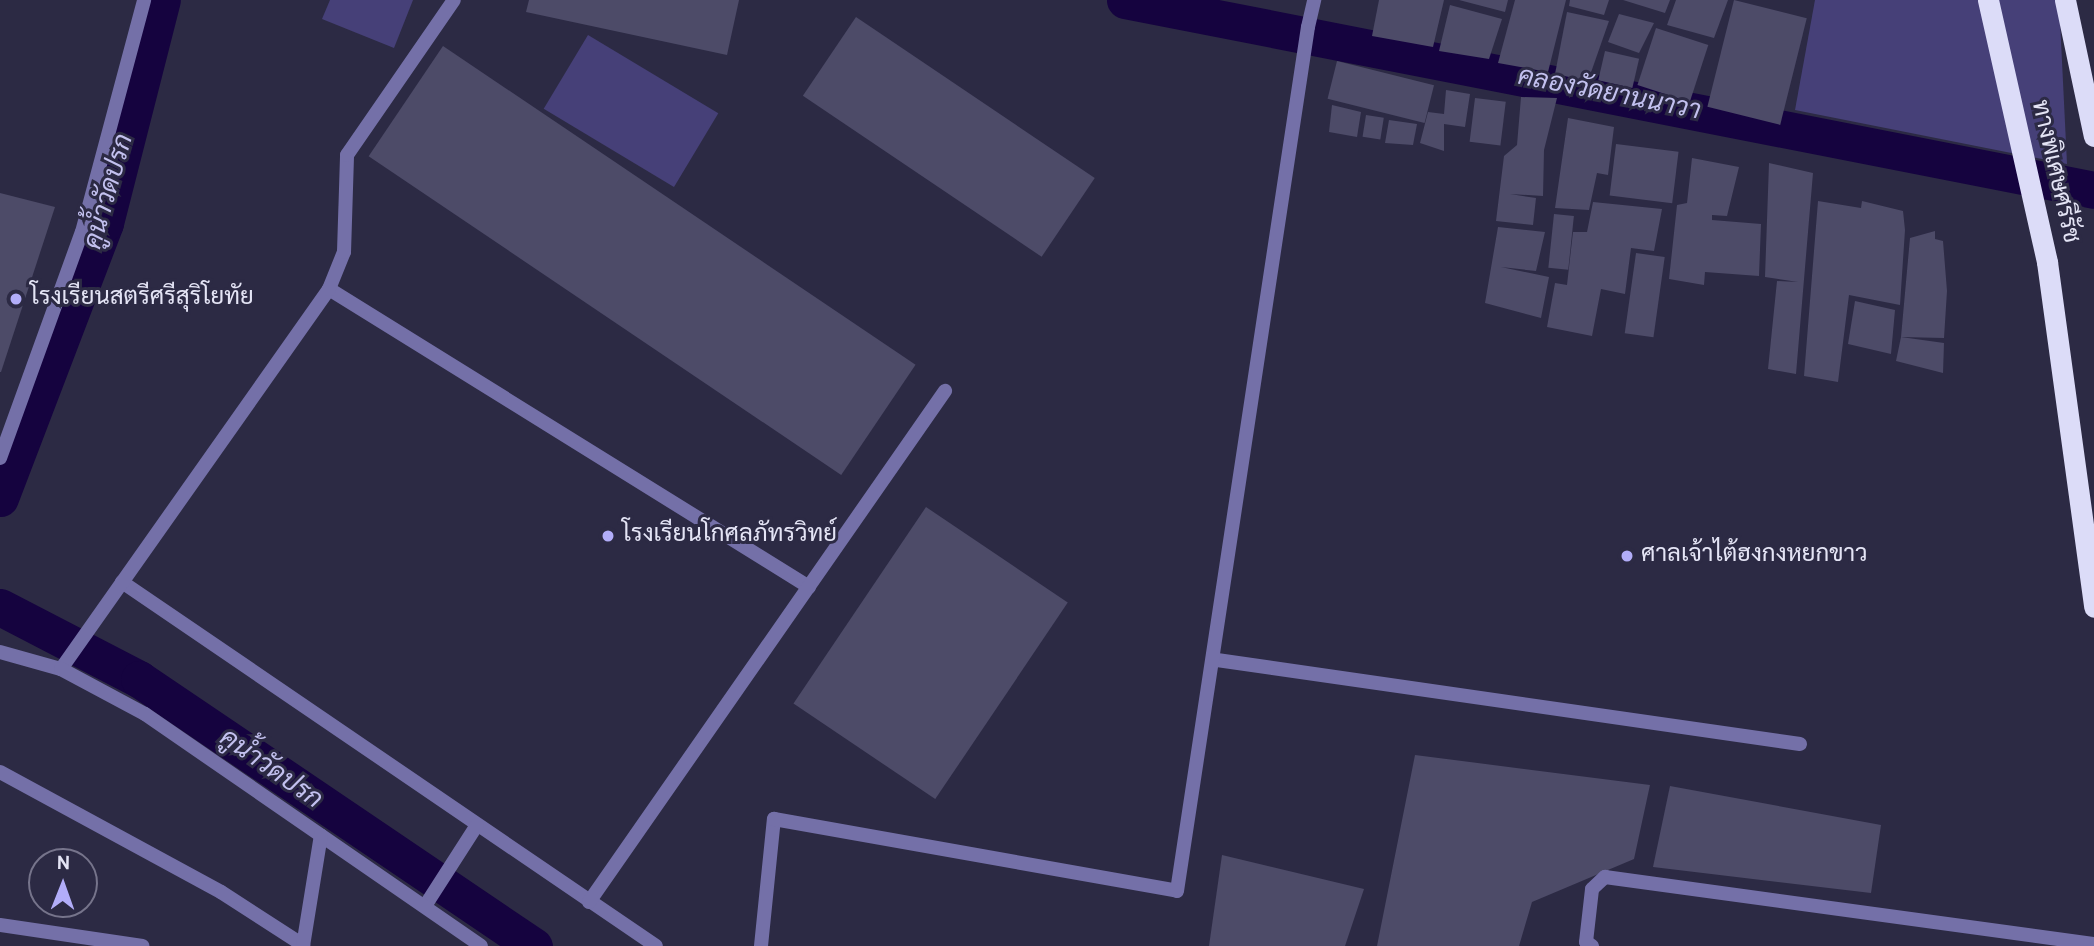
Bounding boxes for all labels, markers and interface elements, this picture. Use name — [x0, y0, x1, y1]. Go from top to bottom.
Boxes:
water label: คลองวัดยานนาวา — [1515, 62, 1703, 128]
street label: ทางพิเศษศรีรัช — [2024, 98, 2084, 246]
water label: คูน้ำวัดปรก — [79, 131, 141, 253]
place label: โรงเรียนสตรีศรีสุริโยทัย — [30, 285, 254, 313]
marker: โรงเรียนสตรีศรีสุริโยทัย — [8, 291, 24, 307]
place label: โรงเรียนโกศลภัทรวิทย์ — [622, 522, 837, 550]
marker: โรงเรียนโกศลภัทรวิทย์ — [600, 528, 616, 544]
place label: ศาลเจ้าไต้ฮงกงหยกขาว — [1641, 542, 1868, 570]
marker: ศาลเจ้าไต้ฮงกงหยกขาว — [1619, 548, 1635, 564]
water label: คูน้ำวัดปรก — [213, 723, 327, 817]
north arrow — [28, 848, 98, 918]
text: N — [56, 852, 70, 876]

